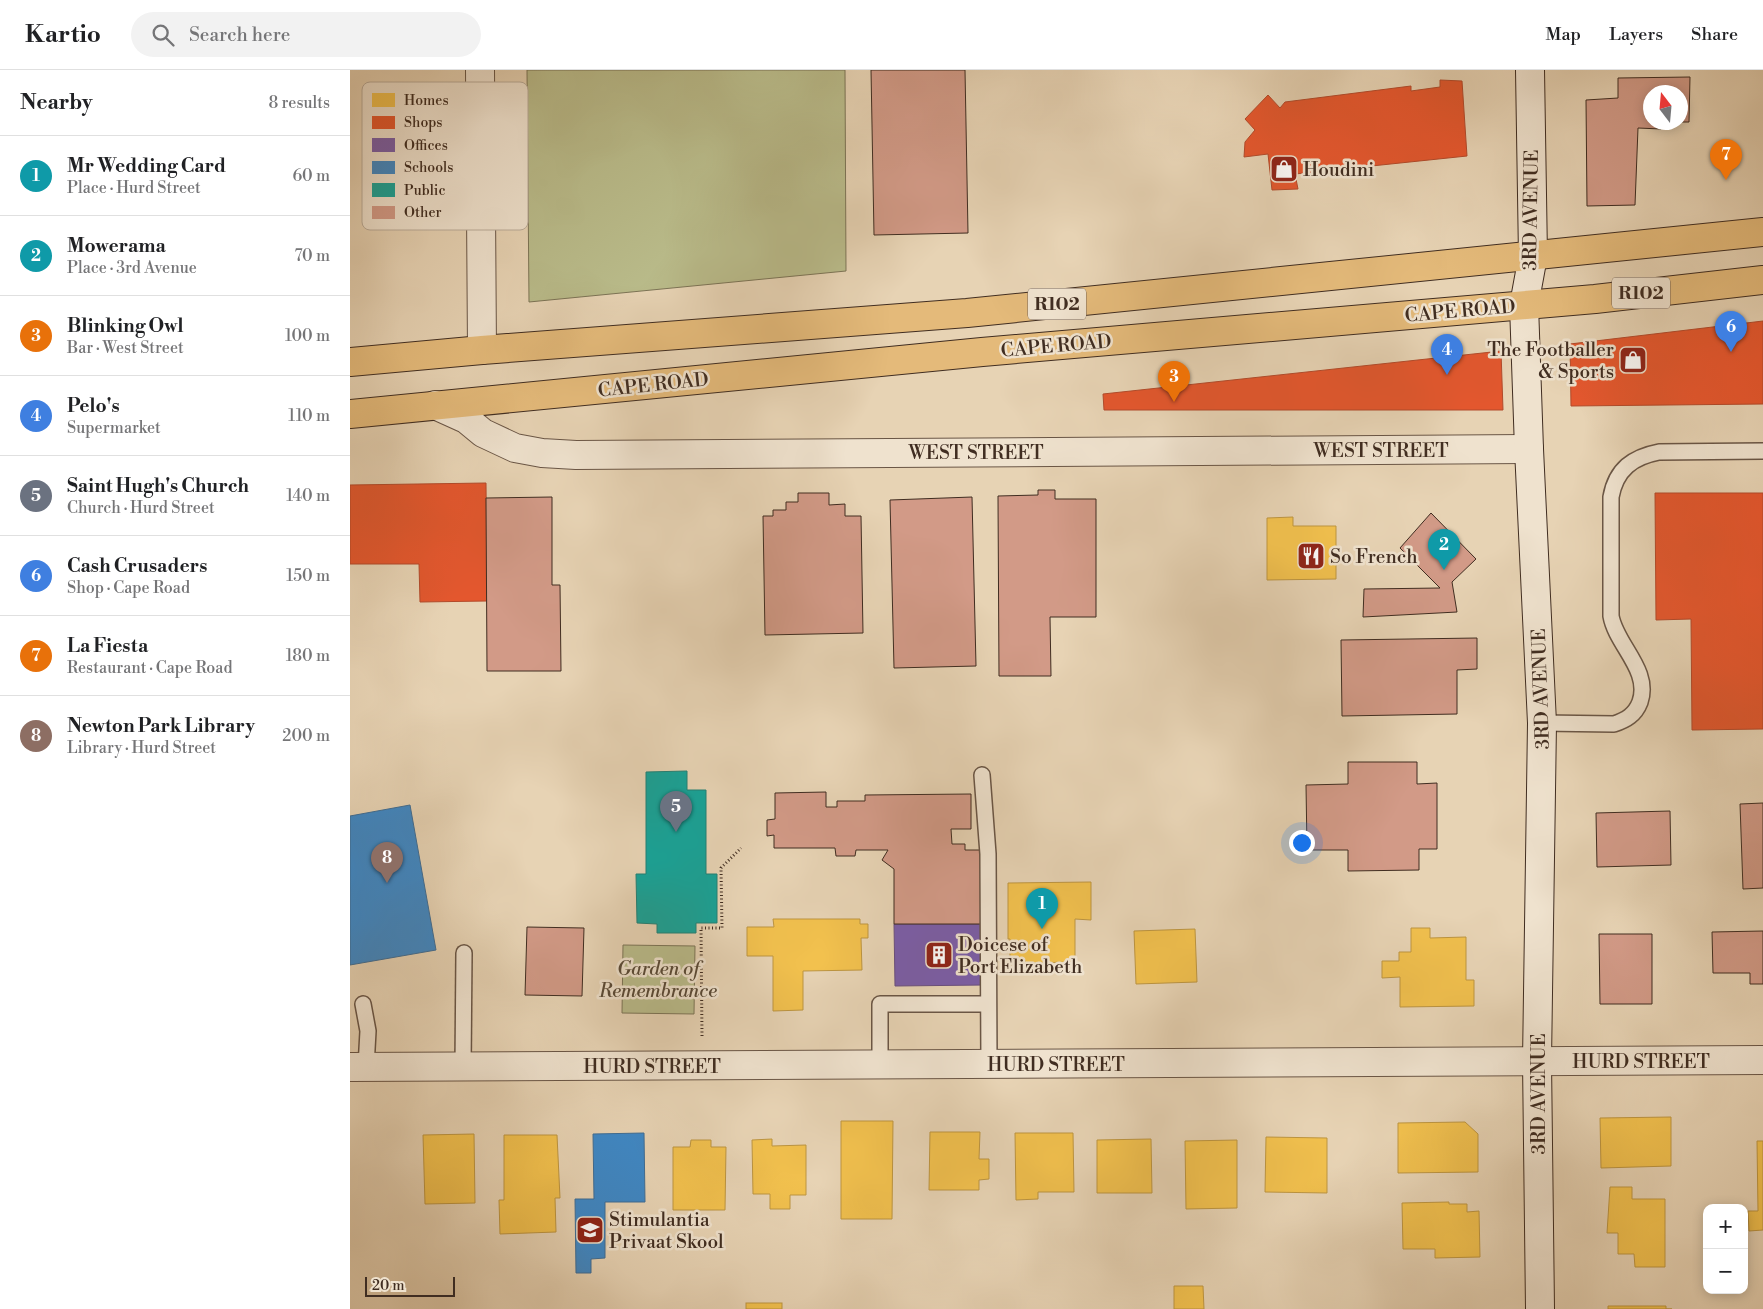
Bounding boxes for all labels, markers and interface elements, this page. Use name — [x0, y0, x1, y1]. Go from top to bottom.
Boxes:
search box — [131, 12, 481, 57]
text: Kartio — [25, 20, 101, 50]
icon: search — [149, 21, 177, 49]
text: Search here — [189, 23, 290, 47]
text: Map — [1546, 23, 1581, 46]
text: Layers — [1609, 23, 1663, 46]
text: Share — [1691, 23, 1738, 46]
legend — [362, 82, 528, 230]
north arrow — [1643, 85, 1688, 130]
text: Nearby — [20, 90, 93, 116]
text: Homes — [404, 92, 449, 110]
text: 8 results — [268, 93, 330, 113]
text: Shops — [404, 114, 442, 132]
text: Offices — [404, 137, 448, 155]
pin: 7 — [1710, 139, 1742, 180]
street label: 3RD AVENUE — [1518, 149, 1544, 271]
text: Mr Wedding Card — [67, 154, 226, 178]
shop icon: Houdini — [1269, 154, 1299, 184]
place label: Houdini — [1303, 158, 1374, 182]
text: Schools — [404, 159, 453, 177]
text: 1 — [32, 166, 40, 186]
text: 60 m — [292, 166, 330, 186]
text: Place · Hurd Street — [67, 178, 201, 198]
text: Public — [404, 182, 445, 200]
text: Other — [404, 204, 442, 222]
text: Mowerama — [67, 234, 166, 258]
text: 2 — [31, 246, 41, 266]
text: 70 m — [294, 246, 330, 266]
text: Place · 3rd Avenue — [67, 258, 197, 278]
road number: R102 — [1612, 278, 1670, 308]
road number: R102 — [1028, 288, 1086, 320]
street label: CAPE ROAD — [1404, 294, 1517, 328]
pin: 6 — [1715, 311, 1747, 352]
text: Blinking Owl — [67, 314, 184, 338]
text: 3 — [31, 326, 41, 346]
text: 100 m — [285, 326, 330, 346]
street label: CAPE ROAD — [1000, 329, 1113, 363]
pin: 4 — [1431, 334, 1463, 375]
text: Bar · West Street — [67, 338, 184, 358]
place label: The Footballer & Sports — [1487, 338, 1614, 384]
shop icon: The Footballer & Sports — [1618, 345, 1648, 375]
pin: 3 — [1158, 361, 1190, 402]
street label: CAPE ROAD — [596, 367, 710, 403]
text: Pelo's — [67, 394, 120, 418]
text: 4 — [31, 406, 41, 426]
text: 110 m — [288, 406, 330, 426]
text: Supermarket — [67, 418, 161, 438]
street label: WEST STREET — [1312, 439, 1449, 463]
street label: WEST STREET — [907, 441, 1044, 465]
text: Saint Hugh's Church — [67, 474, 249, 498]
text: 5 — [31, 486, 41, 506]
text: 140 m — [286, 486, 330, 506]
text: Church · Hurd Street — [67, 498, 215, 518]
pin: 2 — [1428, 529, 1460, 570]
restaurant icon: So French — [1296, 541, 1326, 571]
place label: So French — [1330, 545, 1418, 569]
text: Cash Crusaders — [67, 554, 207, 578]
text: 6 — [31, 566, 41, 586]
text: 150 m — [286, 566, 330, 586]
text: Shop · Cape Road — [67, 578, 190, 598]
street label: 3RD AVENUE — [1527, 628, 1555, 750]
text: La Fiesta — [67, 634, 148, 658]
text: 7 — [31, 646, 41, 666]
text: 180 m — [286, 646, 330, 666]
text: Restaurant · Cape Road — [67, 658, 233, 678]
text: Newton Park Library — [67, 714, 255, 738]
text: 8 — [31, 726, 41, 746]
text: 200 m — [282, 726, 330, 746]
text: Library · Hurd Street — [67, 738, 216, 758]
pin: 5 — [660, 791, 692, 832]
your location — [1289, 830, 1315, 856]
pin: 8 — [371, 842, 403, 883]
pin: 1 — [1026, 888, 1058, 929]
place label: Doicese of Port Elizabeth — [958, 933, 1082, 979]
building icon: Doicese of Port Elizabeth — [924, 940, 954, 970]
park label: Garden of Remembrance — [598, 957, 717, 1003]
street label: 3RD AVENUE — [1527, 1033, 1551, 1155]
street label: HURD STREET — [1572, 1050, 1710, 1074]
street label: HURD STREET — [987, 1053, 1125, 1077]
street label: HURD STREET — [583, 1055, 721, 1079]
map controls — [1703, 1204, 1748, 1294]
button: + — [1703, 1204, 1748, 1249]
place label: Stimulantia Privaat Skool — [609, 1208, 724, 1254]
school or university icon: Stimulantia Privaat Skool — [575, 1215, 605, 1245]
button: − — [1703, 1249, 1748, 1294]
scale bar — [365, 1274, 455, 1297]
text: 20 m — [372, 1277, 404, 1295]

